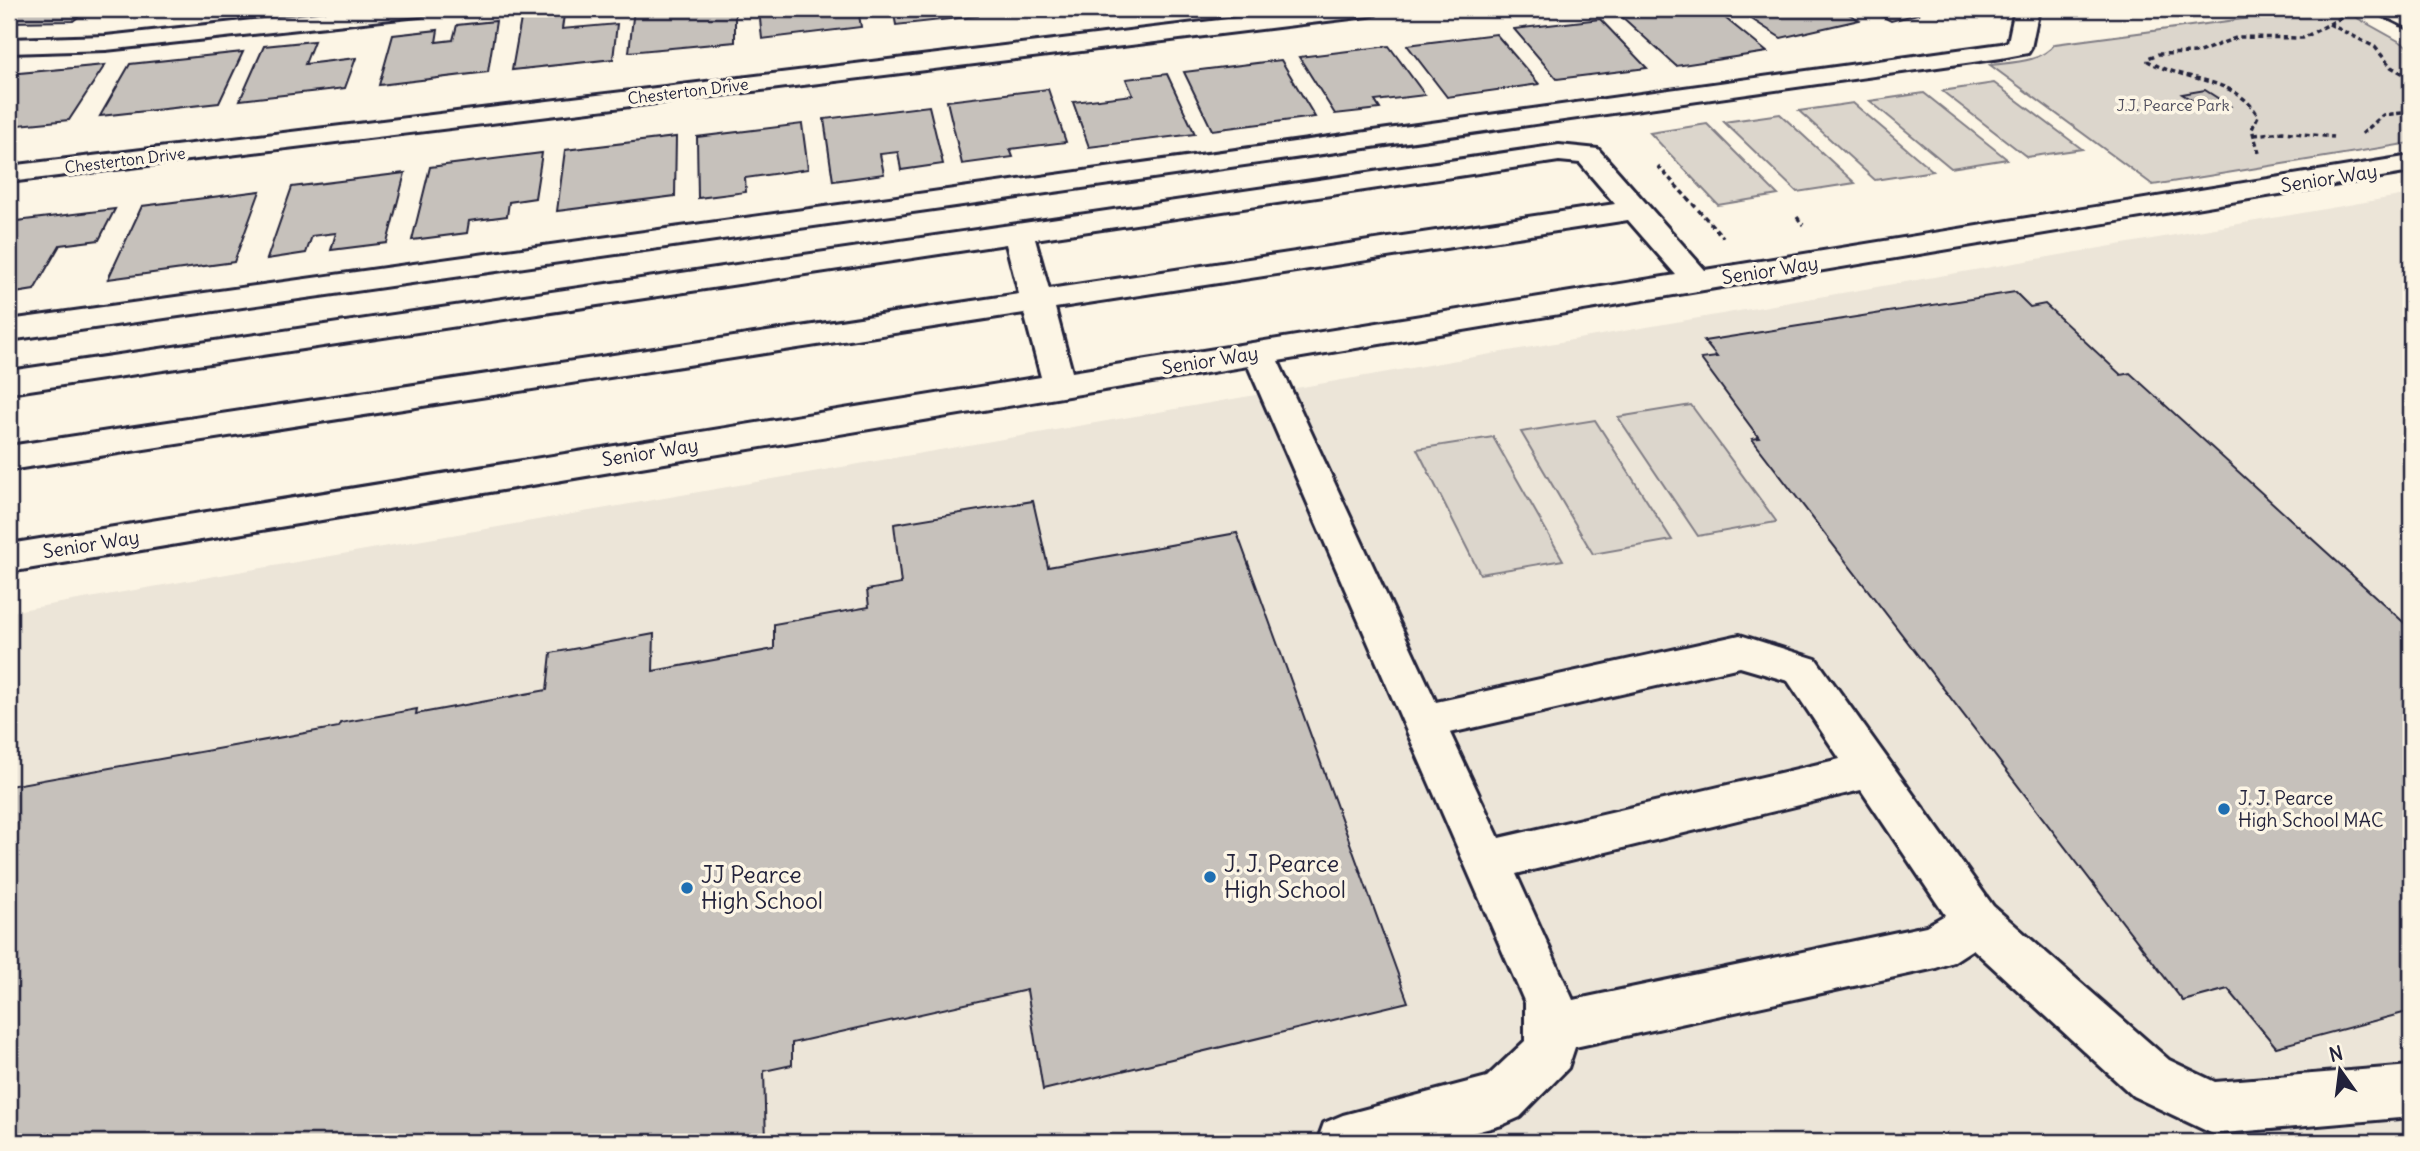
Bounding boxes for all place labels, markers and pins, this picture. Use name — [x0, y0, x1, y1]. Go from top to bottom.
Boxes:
place label: J. J. Pearce High School MAC — [2238, 786, 2383, 832]
marker: J. J. Pearce High School MAC — [2216, 801, 2232, 817]
place label: J. J. Pearce High School — [1224, 849, 1346, 904]
place label: JJ Pearce High School — [701, 860, 823, 915]
marker: J. J. Pearce High School — [1202, 869, 1218, 885]
marker: JJ Pearce High School — [679, 880, 695, 896]

